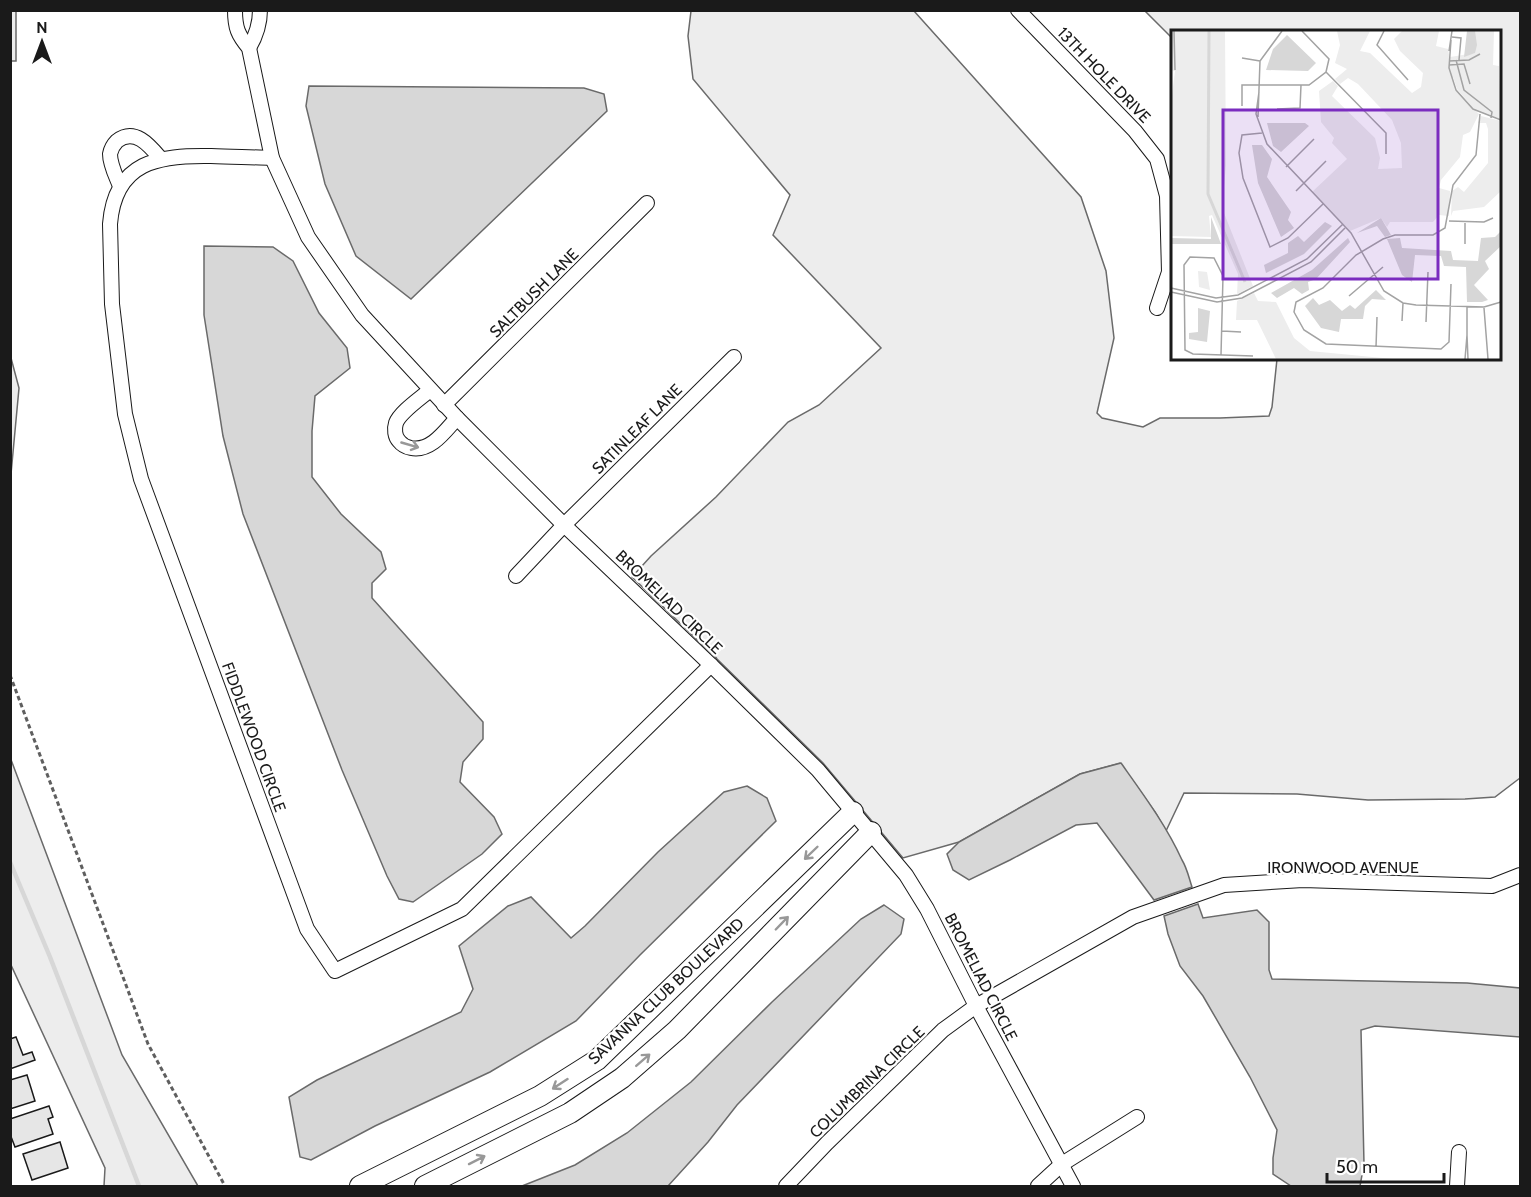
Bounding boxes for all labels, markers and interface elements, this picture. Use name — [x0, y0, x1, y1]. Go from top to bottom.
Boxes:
north arrow — [12, 12, 72, 72]
text: N — [36, 18, 48, 37]
street label: 13TH HOLE DRIVE — [1054, 23, 1154, 127]
inset map — [1171, 30, 1501, 360]
street label: SALTBUSH LANE — [486, 244, 583, 341]
street label: SATINLEAF LANE — [588, 380, 686, 478]
one-way arrow — [400, 441, 419, 452]
street label: BROMELIAD CIRCLE — [612, 546, 726, 658]
street label: FIDDLEWOOD CIRCLE — [218, 660, 290, 815]
one-way arrow — [804, 845, 819, 859]
street label: IRONWOOD AVENUE — [1267, 858, 1419, 877]
street label: BROMELIAD CIRCLE — [941, 910, 1021, 1044]
street label: SAVANNA CLUB BOULEVARD — [584, 914, 748, 1068]
one-way arrow — [775, 915, 789, 930]
street label: COLUMBRINA CIRCLE — [806, 1022, 928, 1142]
one-way arrow — [635, 1053, 651, 1066]
one-way arrow — [552, 1078, 569, 1090]
scale bar — [1327, 1146, 1444, 1184]
one-way arrow — [468, 1154, 485, 1166]
text: 50 m — [1336, 1156, 1378, 1178]

